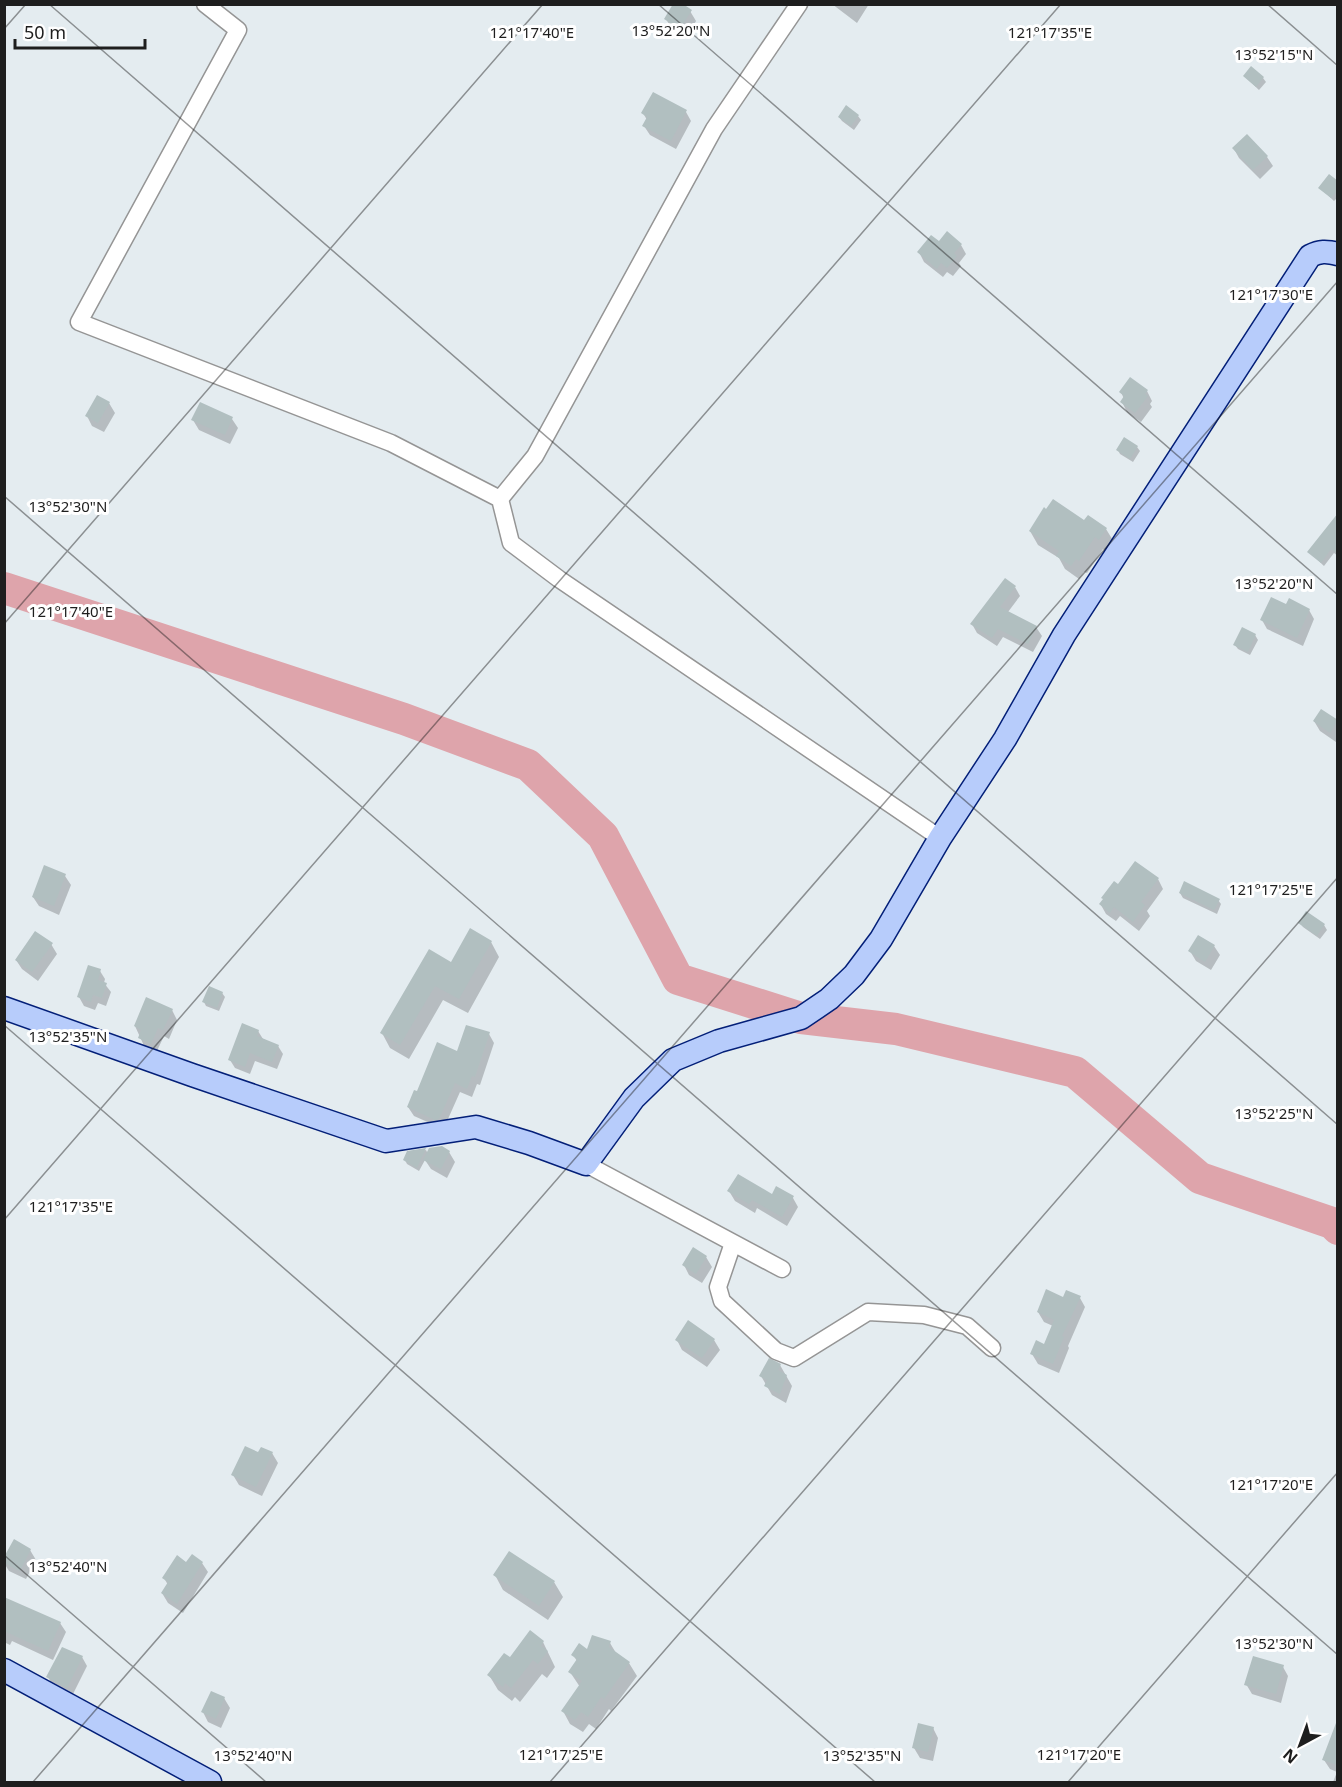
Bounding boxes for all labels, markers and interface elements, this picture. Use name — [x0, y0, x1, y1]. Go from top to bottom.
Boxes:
scale bar — [15, 12, 146, 50]
text: 50 m — [24, 20, 66, 44]
text: 13°52'20"N — [632, 20, 710, 40]
text: 121°17'40"E — [490, 22, 574, 42]
text: 121°17'35"E — [1008, 22, 1092, 42]
text: 13°52'15"N — [1235, 44, 1313, 64]
text: 121°17'30"E — [1229, 284, 1313, 304]
text: 13°52'30"N — [29, 496, 107, 516]
text: 13°52'20"N — [1235, 573, 1313, 593]
text: 121°17'40"E — [29, 601, 113, 621]
text: 121°17'25"E — [1229, 879, 1313, 899]
text: 13°52'35"N — [29, 1026, 107, 1046]
text: 13°52'25"N — [1235, 1103, 1313, 1123]
text: 121°17'35"E — [29, 1196, 113, 1216]
text: 121°17'20"E — [1229, 1474, 1313, 1494]
text: 13°52'40"N — [29, 1556, 107, 1576]
text: 13°52'30"N — [1235, 1633, 1313, 1653]
north arrow — [1270, 1715, 1330, 1775]
text: 121°17'25"E — [519, 1744, 603, 1764]
text: 121°17'20"E — [1037, 1744, 1121, 1764]
text: N — [1278, 1744, 1302, 1769]
text: 13°52'40"N — [214, 1745, 292, 1765]
text: 13°52'35"N — [823, 1745, 901, 1765]

